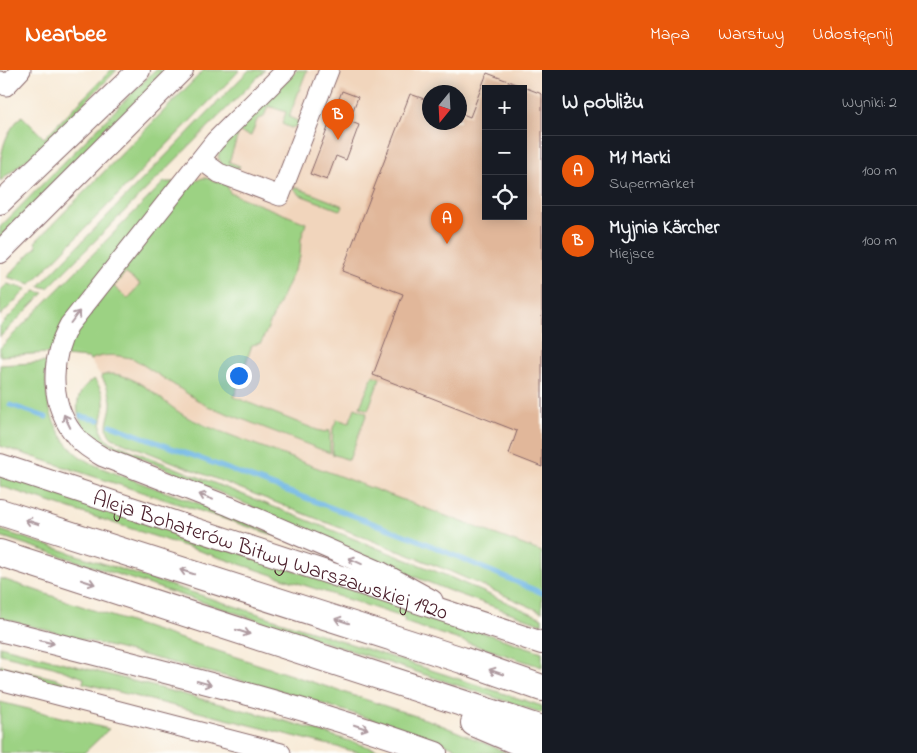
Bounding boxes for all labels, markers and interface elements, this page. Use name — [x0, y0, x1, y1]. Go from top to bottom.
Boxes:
text: Nearbee — [25, 18, 107, 53]
text: Mapa — [650, 22, 690, 48]
text: Warstwy — [718, 22, 784, 48]
text: Udostępnij — [812, 22, 892, 48]
north arrow — [422, 85, 467, 130]
map controls — [482, 85, 527, 220]
button: + — [482, 85, 527, 130]
text: W pobliżu — [562, 88, 644, 118]
text: Wyniki: 2 — [842, 91, 897, 115]
pin: B — [322, 99, 354, 140]
button: − — [482, 130, 527, 175]
text: M1 Marki — [609, 145, 671, 172]
text: A — [573, 159, 583, 183]
text: 100 m — [862, 159, 897, 183]
text: Supermarket — [609, 172, 695, 196]
button: locate — [482, 175, 527, 220]
pin: A — [431, 203, 463, 244]
text: Myjnia Kärcher — [609, 215, 719, 242]
text: B — [573, 229, 583, 253]
text: 100 m — [862, 229, 897, 253]
text: Miejsce — [609, 242, 654, 266]
one-way arrow — [70, 310, 80, 324]
your location — [226, 363, 252, 389]
one-way arrow — [62, 414, 71, 429]
street label: Aleja Bohaterów Bitwy Warszawskiej 1920 — [88, 484, 452, 630]
one-way arrow — [199, 492, 214, 501]
one-way arrow — [25, 517, 40, 526]
one-way arrow — [348, 555, 363, 564]
one-way arrow — [179, 566, 195, 576]
one-way arrow — [80, 578, 95, 587]
one-way arrow — [334, 616, 350, 625]
one-way arrow — [234, 628, 250, 637]
one-way arrow — [39, 638, 55, 647]
one-way arrow — [488, 666, 504, 676]
one-way arrow — [196, 679, 212, 688]
one-way arrow — [352, 723, 368, 732]

